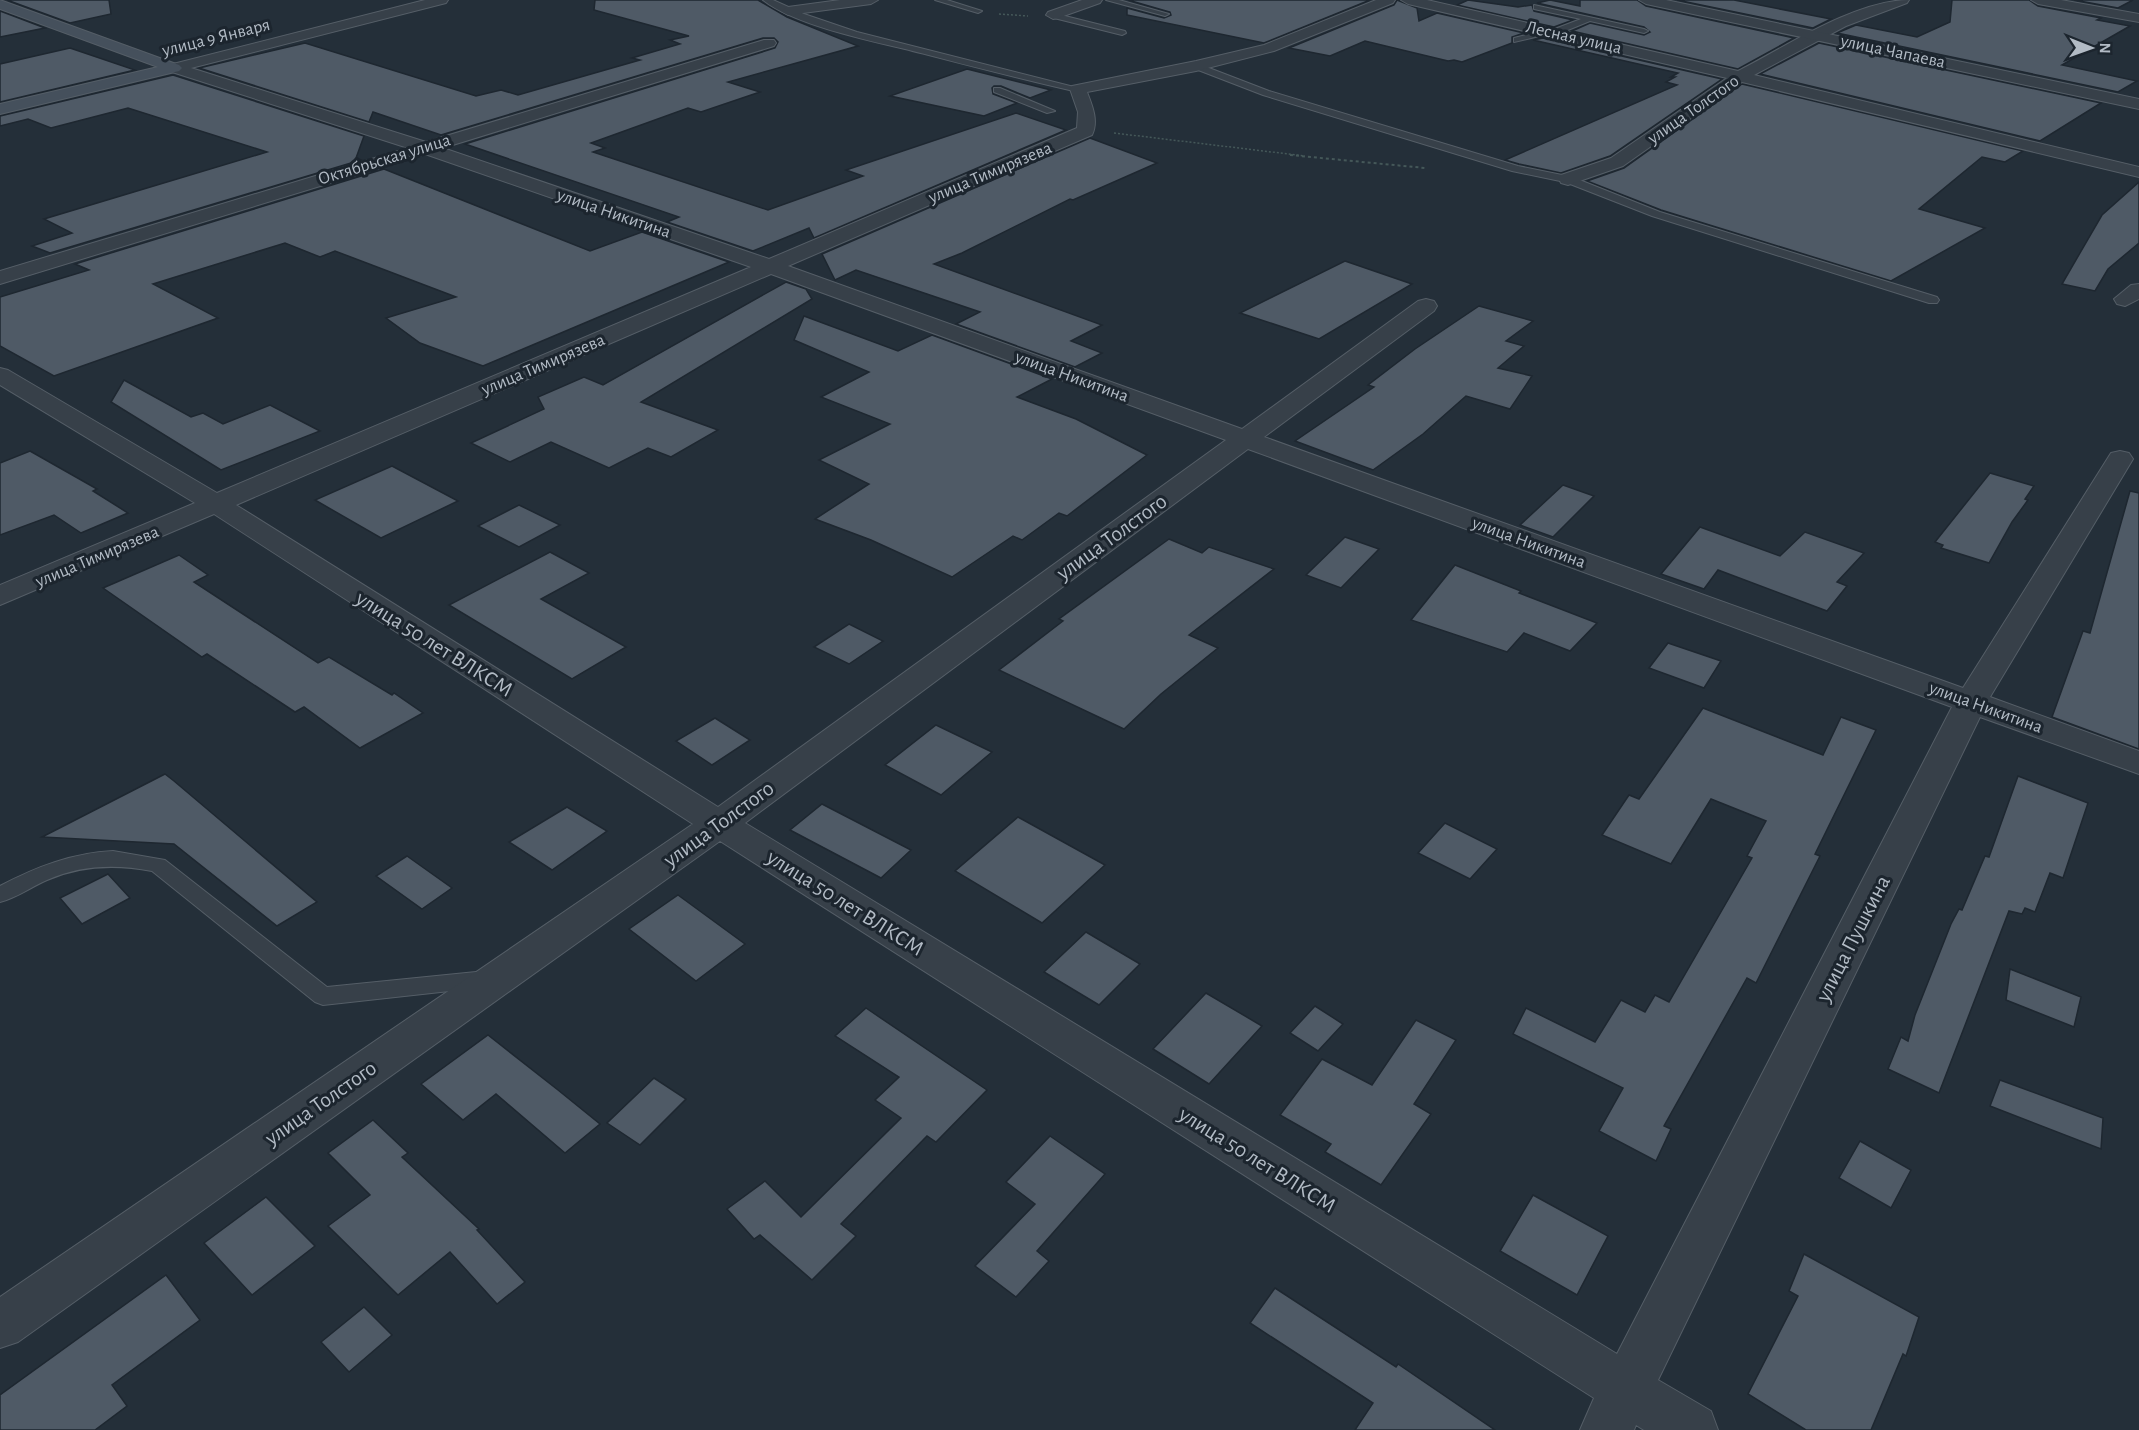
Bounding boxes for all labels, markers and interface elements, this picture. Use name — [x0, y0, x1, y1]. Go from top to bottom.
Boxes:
street label: улица 9 Января — [160, 16, 272, 60]
street label: Лесная улица — [1524, 18, 1623, 58]
north arrow — [2061, 18, 2121, 78]
street label: улица Чапаева — [1838, 32, 1947, 72]
text: N — [2097, 43, 2113, 54]
street label: улица Толстого — [1644, 72, 1742, 148]
street label: Октябрьская улица — [316, 130, 453, 189]
street label: улица Тимирязева — [925, 139, 1055, 207]
street label: улица Никитина — [554, 186, 673, 242]
street label: улица Тимирязева — [478, 331, 608, 399]
street label: улица Никитина — [1012, 348, 1131, 406]
street label: улица Толстого — [1052, 490, 1171, 585]
street label: улица Никитина — [1469, 514, 1588, 572]
street label: улица Тимирязева — [32, 523, 162, 591]
street label: улица 50 лет ВЛКСМ — [351, 586, 517, 701]
street label: улица Никитина — [1926, 679, 2045, 737]
street label: улица Толстого — [659, 777, 778, 872]
street label: улица 50 лет ВЛКСМ — [762, 845, 928, 960]
street label: улица Пушкина — [1811, 872, 1894, 1006]
street label: улица Толстого — [260, 1056, 380, 1150]
street label: улица 50 лет ВЛКСМ — [1174, 1102, 1340, 1217]

